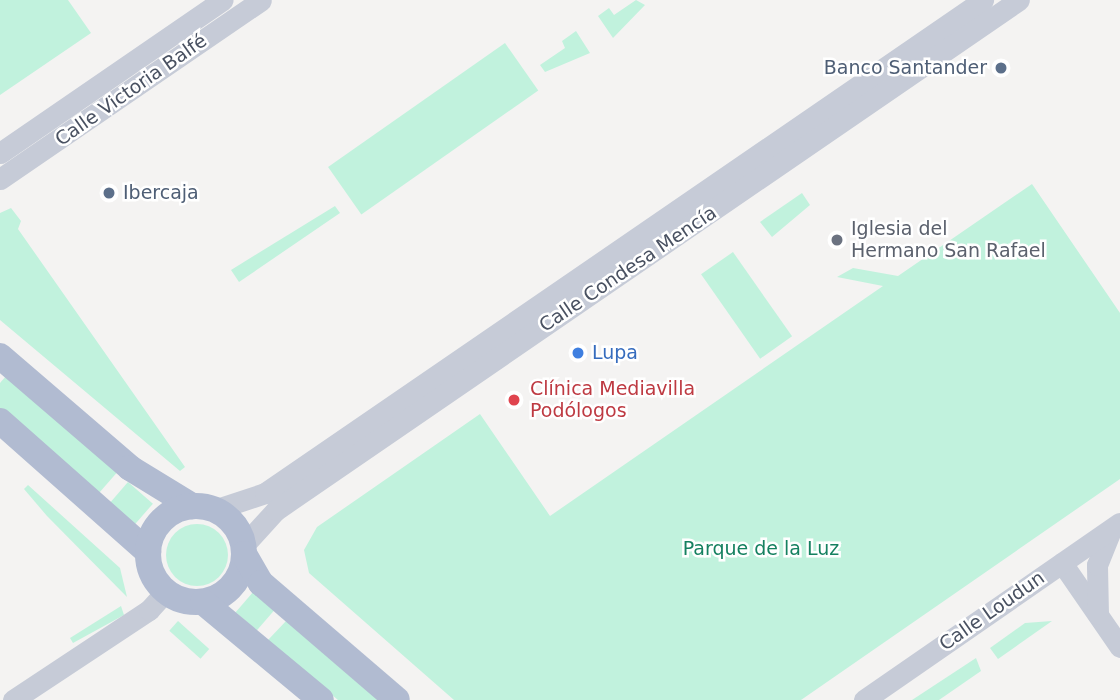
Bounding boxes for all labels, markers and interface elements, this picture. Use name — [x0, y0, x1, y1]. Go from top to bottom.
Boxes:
street label: Calle Victoria Balfé — [51, 29, 211, 151]
place label: Banco Santander — [824, 57, 987, 79]
marker: Banco Santander — [993, 60, 1009, 76]
place label: Ibercaja — [123, 182, 199, 204]
marker: Ibercaja — [101, 185, 117, 201]
street label: Calle Condesa Mencía — [535, 201, 721, 337]
place label: Iglesia del Hermano San Rafael — [851, 218, 1046, 262]
marker: Iglesia del Hermano San Rafael — [829, 232, 845, 248]
place label: Lupa — [592, 342, 638, 364]
marker: Lupa — [570, 345, 586, 361]
place label: Clínica Mediavilla Podólogos — [530, 378, 695, 422]
marker: Clínica Mediavilla Podólogos — [504, 390, 524, 410]
park label: Parque de la Luz — [683, 538, 839, 560]
street label: Calle Loudun — [935, 566, 1049, 656]

